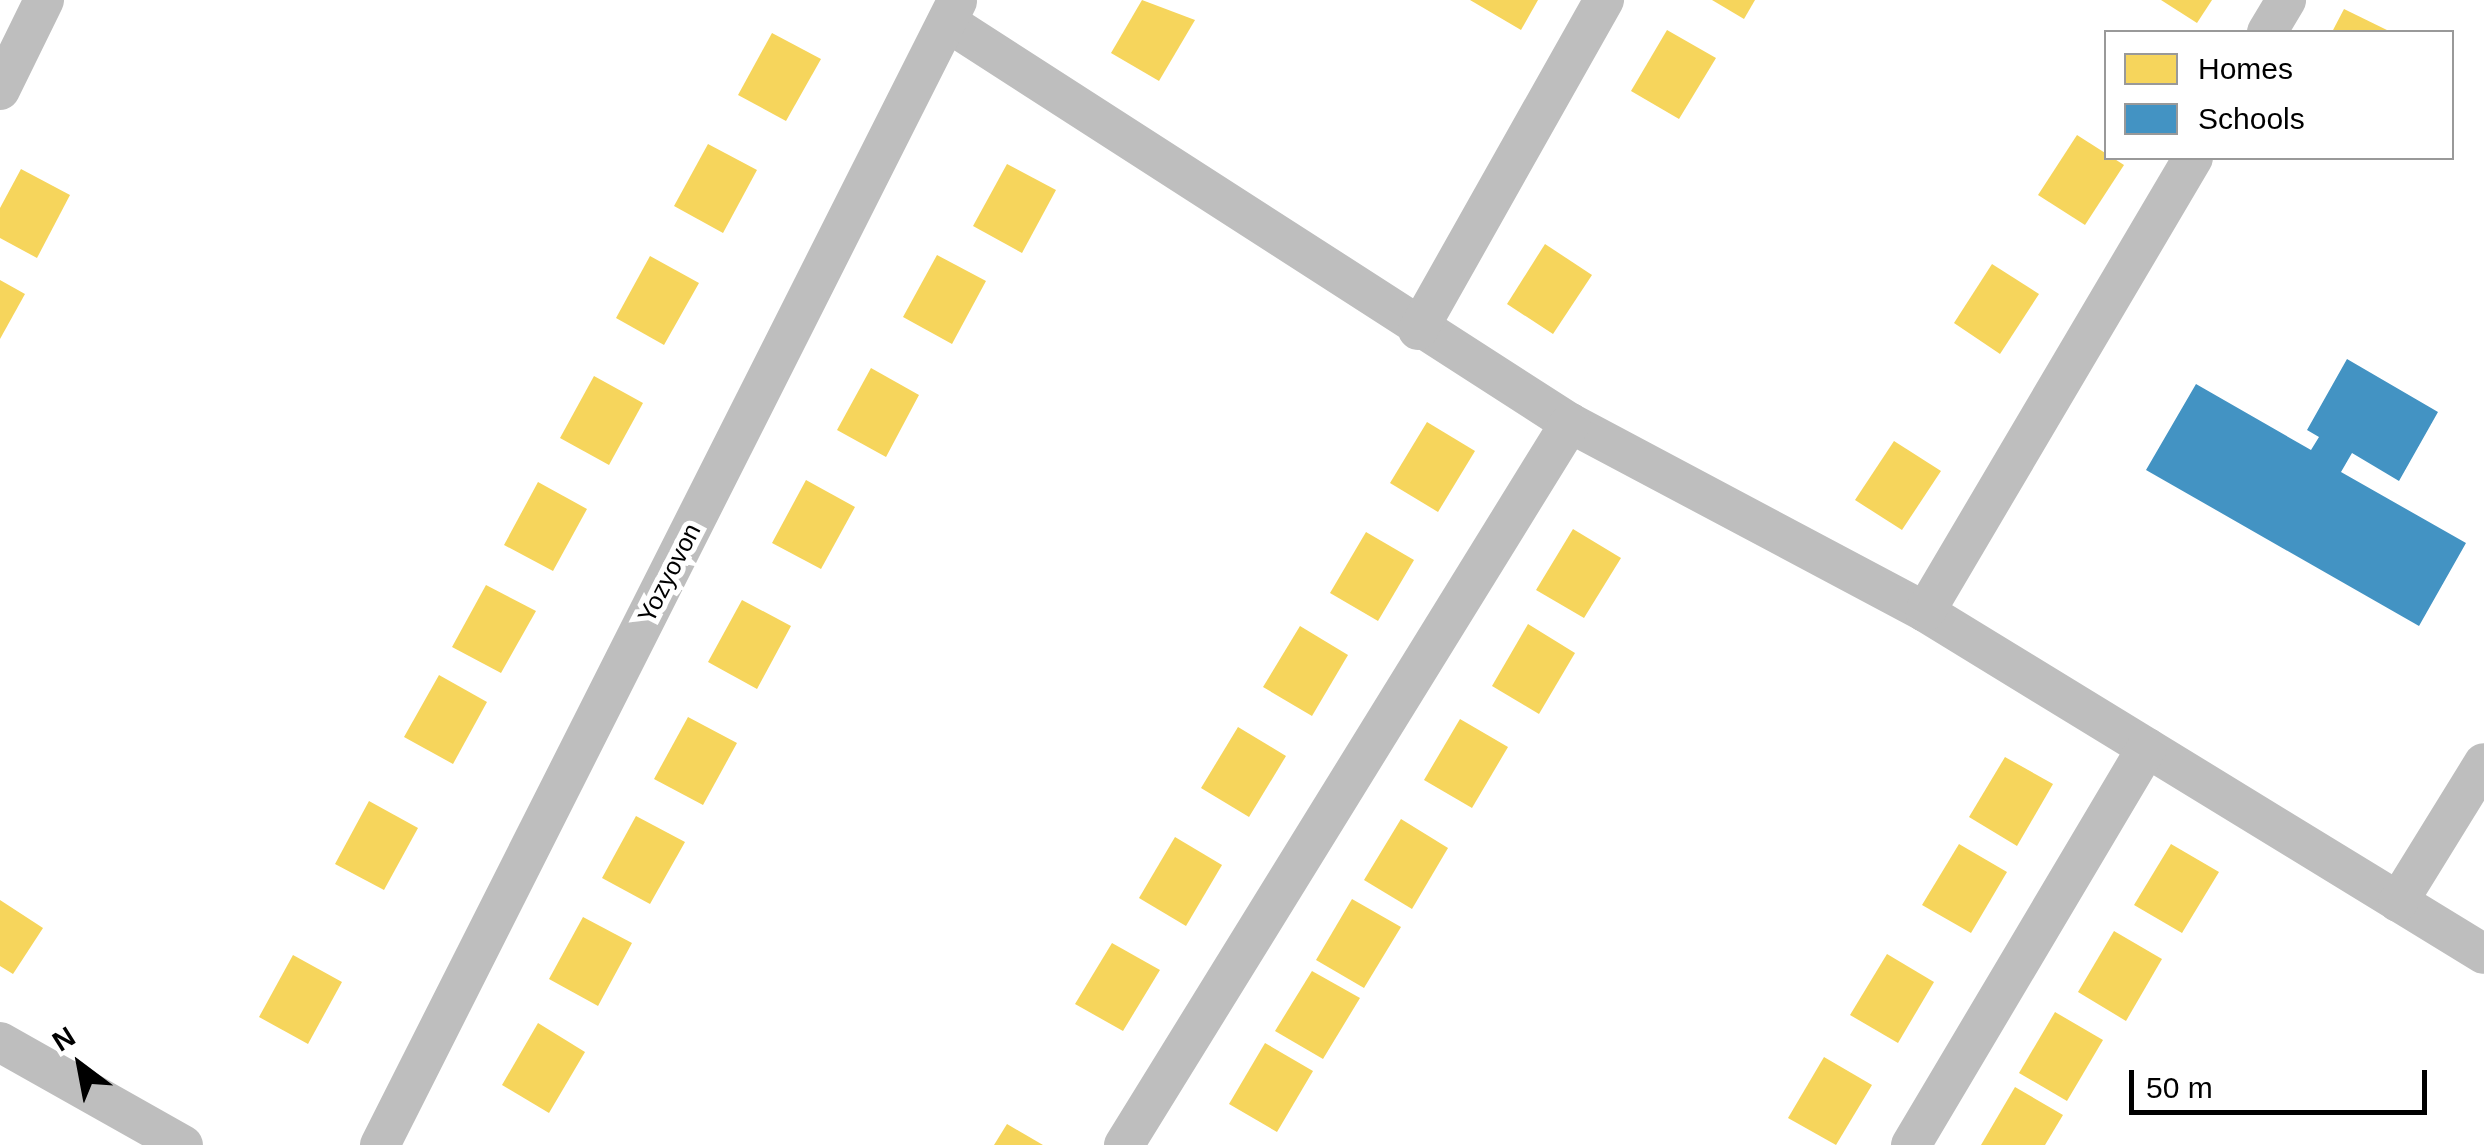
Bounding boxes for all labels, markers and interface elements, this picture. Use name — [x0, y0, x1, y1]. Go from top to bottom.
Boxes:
legend — [2104, 30, 2454, 160]
text: Homes — [2198, 52, 2293, 85]
text: Schools — [2198, 102, 2305, 135]
street label: Yozyovon — [631, 518, 707, 628]
north arrow — [30, 1015, 130, 1115]
text: N — [47, 1021, 81, 1058]
scale bar — [2134, 1050, 2432, 1112]
text: 50 m — [2146, 1071, 2213, 1104]

